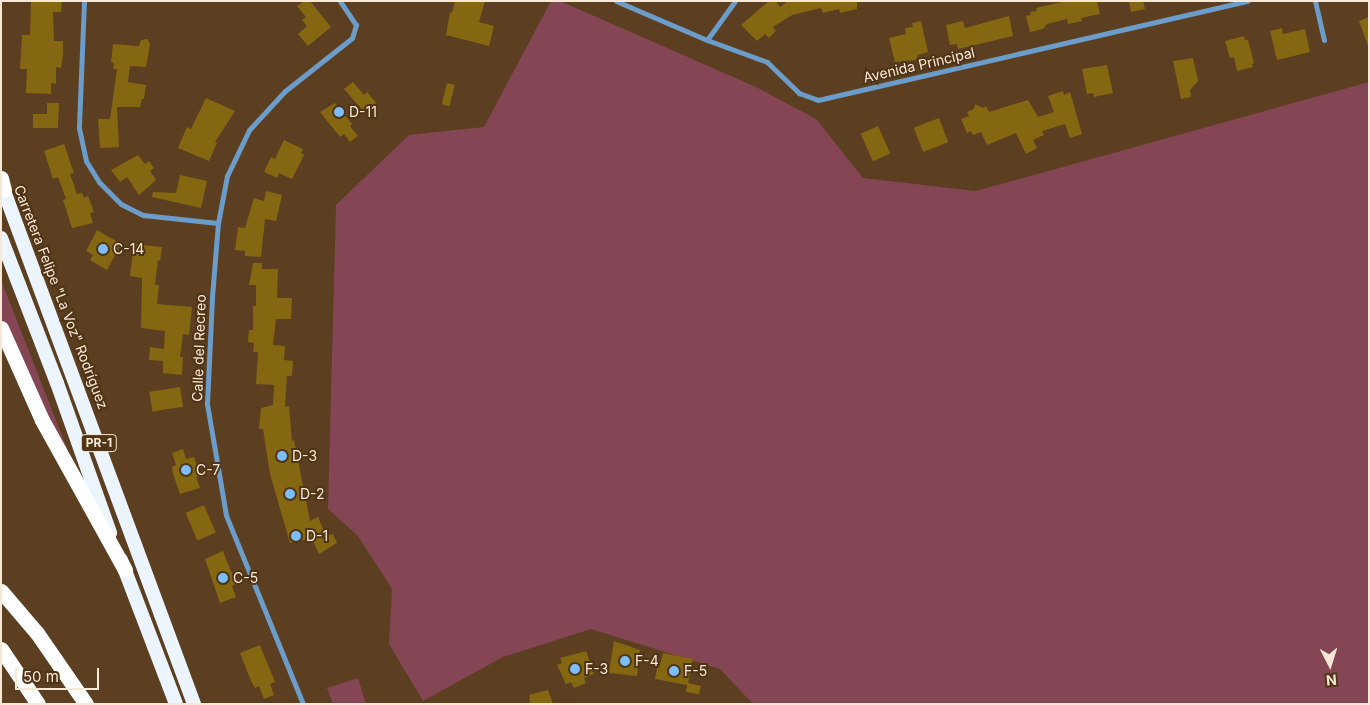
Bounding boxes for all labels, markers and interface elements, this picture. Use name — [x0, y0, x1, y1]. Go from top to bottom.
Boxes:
street label: Avenida Principal — [862, 44, 976, 86]
place label: D-11 — [349, 104, 377, 120]
marker: D-11 — [333, 106, 345, 118]
street label: Carretera Felipe "La Voz" Rodríguez — [10, 183, 112, 411]
place label: C-14 — [113, 241, 144, 257]
marker: C-14 — [97, 243, 109, 255]
street label: Calle del Recreo — [189, 294, 209, 402]
road number: PR-1 — [80, 433, 118, 452]
place label: D-3 — [292, 448, 317, 464]
marker: D-3 — [276, 450, 288, 462]
place label: C-7 — [196, 462, 220, 478]
marker: C-7 — [180, 464, 192, 476]
place label: D-2 — [300, 486, 325, 502]
marker: D-2 — [284, 488, 296, 500]
place label: D-1 — [306, 528, 328, 544]
marker: D-1 — [290, 530, 302, 542]
place label: C-5 — [233, 570, 258, 586]
marker: C-5 — [217, 572, 229, 584]
north arrow — [1305, 640, 1355, 690]
place label: F-4 — [635, 653, 659, 669]
marker: F-4 — [619, 655, 631, 667]
scale bar — [18, 658, 101, 690]
place label: F-3 — [585, 661, 608, 677]
marker: F-3 — [569, 663, 581, 675]
place label: F-5 — [684, 663, 707, 679]
marker: F-5 — [668, 665, 680, 677]
text: 50 m — [23, 667, 59, 686]
text: N — [1325, 672, 1337, 689]

